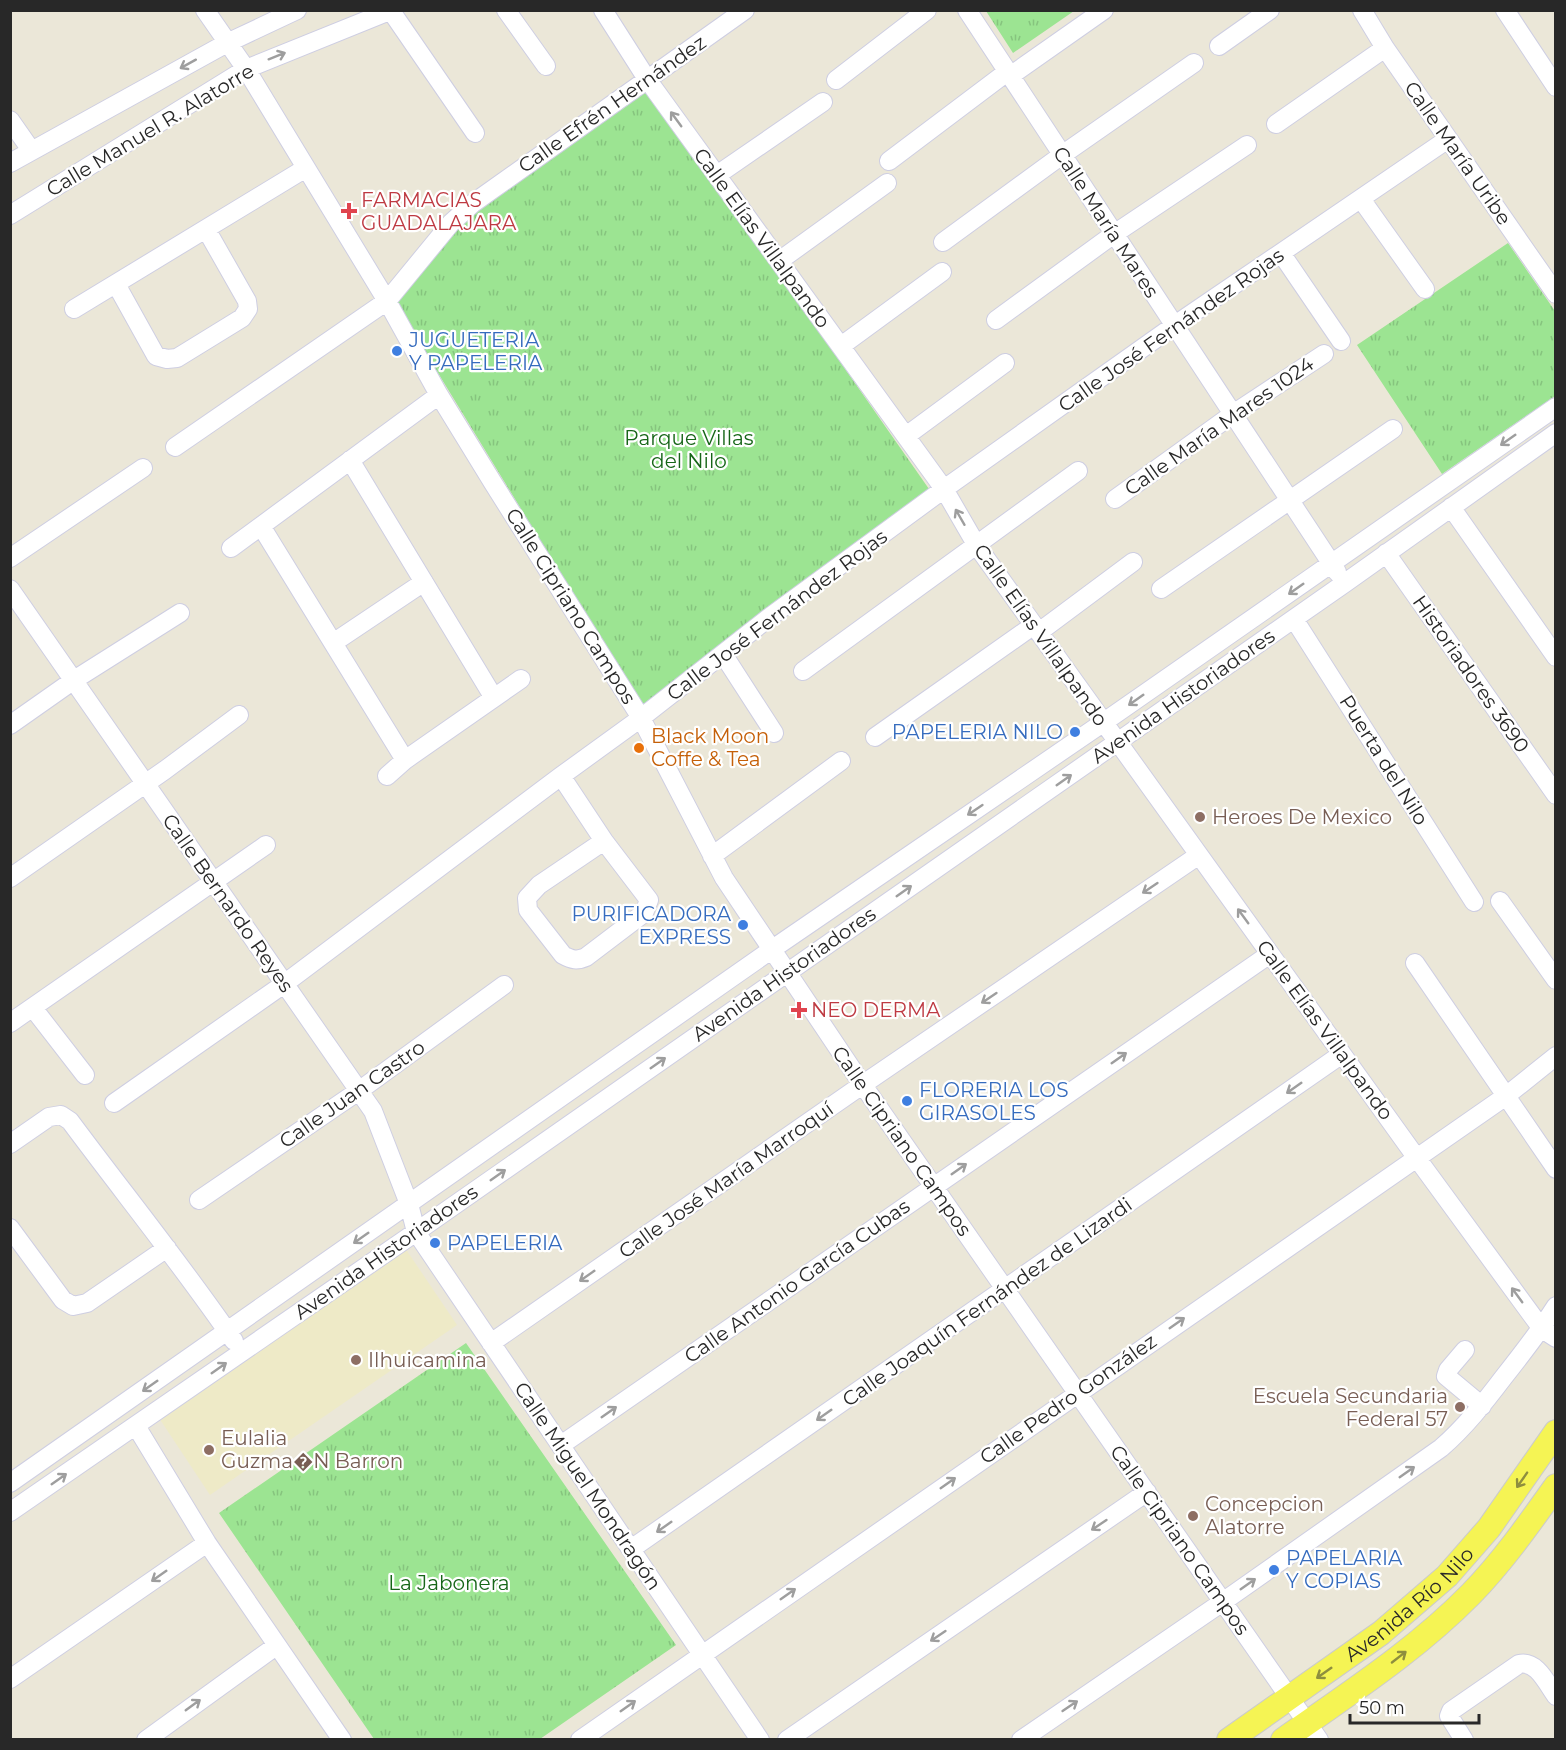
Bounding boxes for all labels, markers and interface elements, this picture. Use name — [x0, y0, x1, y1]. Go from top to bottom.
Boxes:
street label: Calle Efrén Hernández — [514, 30, 710, 178]
one-way arrow — [267, 50, 285, 61]
street label: Calle Manuel R. Alatorre — [42, 58, 258, 202]
one-way arrow — [180, 58, 197, 70]
street label: Calle María Uribe — [1399, 77, 1517, 229]
one-way arrow — [670, 112, 682, 128]
street label: Calle María Mares — [1048, 142, 1164, 302]
street label: Calle Elías Villalpando — [689, 143, 835, 333]
place label: FARMACIAS GUADALAJARA — [361, 188, 517, 235]
marker: FARMACIAS GUADALAJARA — [342, 204, 356, 218]
street label: Calle José Fernández Rojas — [1054, 243, 1289, 417]
place label: JUGUETERIA Y PAPELERIA — [408, 328, 543, 375]
marker: JUGUETERIA Y PAPELERIA — [390, 344, 404, 358]
street label: Calle María Mares 1024 — [1120, 352, 1318, 500]
park label: Parque Villas del Nilo — [624, 426, 754, 473]
one-way arrow — [1500, 434, 1516, 446]
street label: Calle Cipriano Campos — [501, 504, 641, 709]
one-way arrow — [954, 509, 966, 526]
street label: Calle José Fernández Rojas — [662, 524, 892, 706]
street label: Calle Elías Villalpando — [969, 539, 1113, 731]
one-way arrow — [1289, 583, 1305, 595]
street label: Historiadores 3690 — [1408, 591, 1534, 757]
street label: Avenida Historiadores — [1087, 623, 1280, 768]
street label: Puerta del Nilo — [1334, 691, 1434, 829]
one-way arrow — [1129, 694, 1145, 706]
place label: PAPELERIA NILO — [892, 720, 1063, 744]
place label: Black Moon Coffe & Tea — [651, 724, 769, 771]
marker: PAPELERIA NILO — [1068, 725, 1082, 739]
marker: Black Moon Coffe & Tea — [632, 741, 646, 755]
one-way arrow — [1055, 774, 1071, 786]
one-way arrow — [968, 804, 984, 816]
place label: Heroes De Mexico — [1212, 805, 1392, 829]
street label: Calle Bernardo Reyes — [157, 809, 299, 997]
marker: Heroes De Mexico — [1193, 810, 1207, 824]
one-way arrow — [1143, 882, 1159, 894]
one-way arrow — [895, 885, 911, 897]
street label: Avenida Historiadores — [688, 901, 881, 1046]
place label: PURIFICADORA EXPRESS — [571, 902, 732, 949]
one-way arrow — [1236, 908, 1249, 924]
marker: PURIFICADORA EXPRESS — [736, 918, 750, 932]
street label: Calle Elías Villalpando — [1252, 935, 1398, 1125]
one-way arrow — [982, 992, 998, 1004]
place label: NEO DERMA — [811, 998, 941, 1022]
marker: NEO DERMA — [792, 1003, 806, 1017]
street label: Calle Juan Castro — [275, 1035, 429, 1153]
street label: Calle Cipriano Campos — [827, 1041, 977, 1241]
one-way arrow — [1111, 1052, 1127, 1064]
one-way arrow — [649, 1057, 665, 1069]
place label: FLORERIA LOS GIRASOLES — [919, 1078, 1068, 1125]
one-way arrow — [1286, 1082, 1303, 1094]
marker: FLORERIA LOS GIRASOLES — [900, 1094, 914, 1108]
street label: Calle José María Marroquí — [614, 1096, 839, 1263]
one-way arrow — [950, 1162, 967, 1175]
one-way arrow — [489, 1169, 505, 1181]
street label: Avenida Historiadores — [290, 1179, 483, 1324]
street label: Calle Joaquín Fernández de Lizardi — [838, 1192, 1136, 1412]
street label: Calle Antonio García Cubas — [680, 1194, 914, 1368]
place label: PAPELERIA — [447, 1231, 563, 1255]
one-way arrow — [354, 1232, 370, 1244]
marker: PAPELERIA — [428, 1236, 442, 1250]
one-way arrow — [580, 1270, 596, 1282]
one-way arrow — [1510, 1288, 1523, 1304]
one-way arrow — [1168, 1317, 1184, 1329]
street label: Calle Pedro González — [975, 1329, 1161, 1469]
place label: Ilhuicamina — [368, 1348, 487, 1372]
marker: Ilhuicamina — [349, 1353, 363, 1367]
one-way arrow — [211, 1362, 227, 1374]
street label: Calle Miguel Mondragón — [509, 1377, 667, 1595]
one-way arrow — [142, 1380, 159, 1392]
place label: Escuela Secundaria Federal 57 — [1253, 1384, 1448, 1431]
marker: Escuela Secundaria Federal 57 — [1453, 1400, 1467, 1414]
one-way arrow — [600, 1406, 616, 1418]
one-way arrow — [816, 1409, 832, 1421]
place label: Eulalia Guzma�N Barron — [221, 1426, 403, 1473]
street label: Calle Cipriano Campos — [1105, 1440, 1255, 1640]
marker: Eulalia Guzma�N Barron — [202, 1443, 216, 1457]
one-way arrow — [1398, 1466, 1415, 1478]
one-way arrow — [1516, 1471, 1528, 1488]
one-way arrow — [50, 1473, 66, 1485]
one-way arrow — [939, 1477, 956, 1489]
place label: Concepcion Alatorre — [1205, 1492, 1324, 1539]
marker: Concepcion Alatorre — [1186, 1509, 1200, 1523]
one-way arrow — [1091, 1519, 1107, 1531]
one-way arrow — [656, 1521, 672, 1533]
street label: Avenida Río Nilo — [1340, 1542, 1479, 1667]
place label: PAPELARIA Y COPIAS — [1286, 1546, 1403, 1593]
marker: PAPELARIA Y COPIAS — [1267, 1563, 1281, 1577]
one-way arrow — [151, 1570, 167, 1582]
park label: La Jabonera — [388, 1571, 510, 1595]
one-way arrow — [1239, 1578, 1255, 1590]
one-way arrow — [779, 1588, 796, 1600]
one-way arrow — [930, 1630, 947, 1642]
one-way arrow — [1391, 1651, 1407, 1664]
one-way arrow — [1317, 1667, 1333, 1679]
scale bar — [1350, 1687, 1479, 1725]
text: 50 m — [1359, 1697, 1405, 1719]
one-way arrow — [185, 1699, 201, 1711]
one-way arrow — [619, 1700, 636, 1712]
one-way arrow — [1061, 1700, 1078, 1713]

